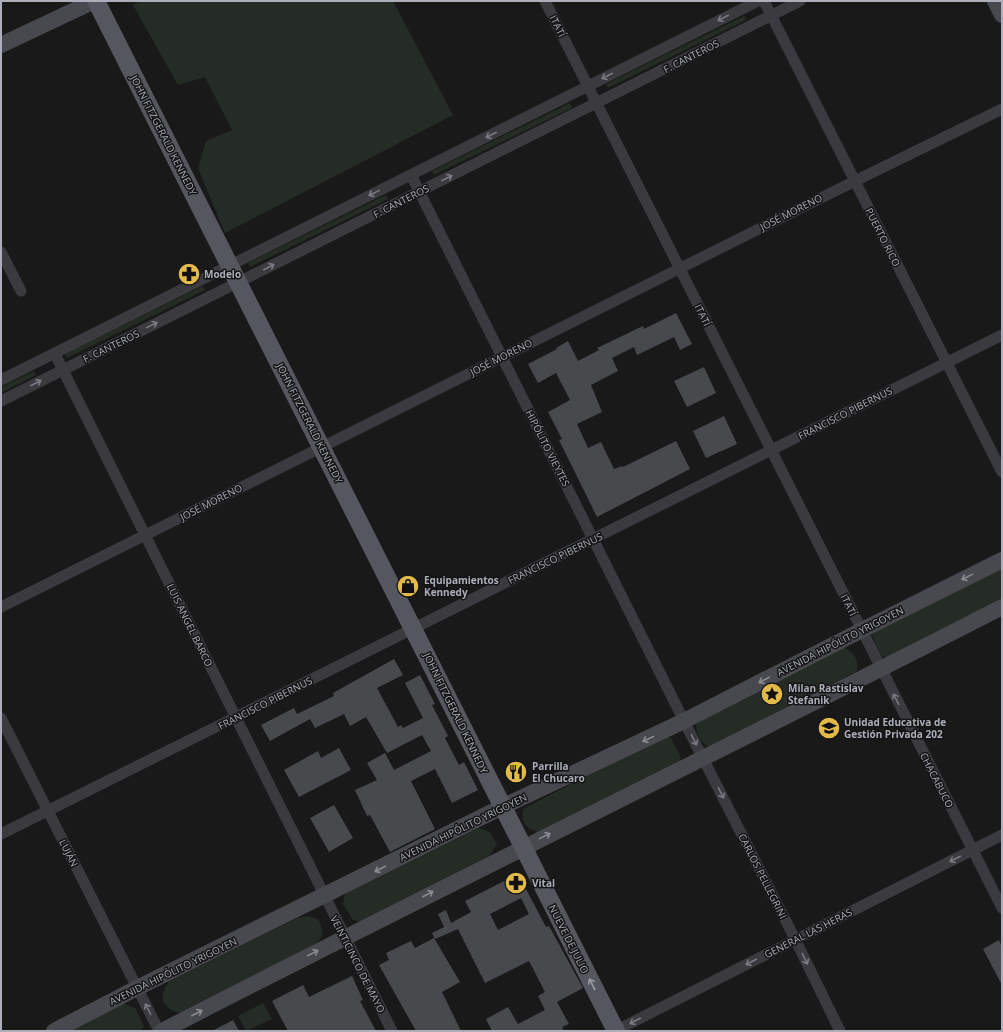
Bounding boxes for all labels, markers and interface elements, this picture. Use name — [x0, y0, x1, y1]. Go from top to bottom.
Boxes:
street label: ITATÍ — [547, 13, 570, 40]
one-way arrow — [717, 15, 729, 23]
street label: F. CANTEROS — [661, 36, 721, 76]
street label: JOHN FITZGERALD KENNEDY — [127, 72, 201, 198]
one-way arrow — [601, 73, 613, 81]
one-way arrow — [485, 132, 497, 139]
one-way arrow — [441, 173, 453, 181]
street label: F. CANTEROS — [371, 181, 431, 221]
one-way arrow — [369, 190, 381, 197]
street label: JOSÉ MORENO — [757, 190, 825, 234]
street label: PUERTO RICO — [862, 205, 904, 269]
pharmacy icon: Modelo — [176, 261, 202, 287]
one-way arrow — [262, 263, 274, 270]
place label: Modelo — [204, 267, 241, 281]
street label: ITATÍ — [692, 302, 715, 329]
one-way arrow — [146, 321, 158, 328]
street label: F. CANTEROS — [80, 326, 142, 366]
street label: JOSÉ MORENO — [467, 335, 535, 379]
street label: JOHN FITZGERALD KENNEDY — [273, 360, 347, 486]
one-way arrow — [30, 379, 42, 386]
street label: FRANCISCO PIBERNUS — [796, 383, 894, 443]
street label: HIPÓLITO VIEYTES — [523, 407, 573, 489]
street label: JOSÉ MORENO — [177, 480, 245, 524]
street label: FRANCISCO PIBERNUS — [505, 529, 605, 587]
shop icon: Equipamientos Kennedy — [395, 573, 421, 599]
place label: Equipamientos Kennedy — [424, 573, 499, 599]
one-way arrow — [961, 574, 973, 581]
street label: LUIS ANGEL BARCO — [164, 581, 216, 669]
street label: ITATÍ — [838, 592, 861, 619]
street label: AVENIDA HIPÓLITO YRIGOYEN — [774, 603, 906, 679]
street label: JOHN FITZGERALD KENNEDY — [420, 649, 492, 776]
street label: FRANCISCO PIBERNUS — [216, 673, 314, 733]
one-way arrow — [758, 677, 770, 684]
place icon: Milan Rastislav Stefanik — [759, 681, 785, 707]
place label: Milan Rastislav Stefanik — [788, 681, 864, 707]
one-way arrow — [892, 693, 899, 705]
school or university icon: Unidad Educativa de Gestión Privada 202 — [816, 715, 842, 741]
place label: Unidad Educativa de Gestión Privada 202 — [844, 715, 946, 741]
one-way arrow — [690, 734, 698, 746]
one-way arrow — [642, 736, 654, 743]
street label: CHACABUCO — [917, 750, 957, 810]
restaurant icon: Parrilla El Chucaro — [503, 759, 529, 785]
place label: Parrilla El Chucaro — [532, 759, 585, 785]
one-way arrow — [718, 787, 725, 799]
street label: AVENIDA HIPÓLITO YRIGOYEN — [397, 790, 529, 864]
street label: CARLOS PELLEGRINI — [735, 831, 791, 921]
one-way arrow — [538, 832, 550, 839]
street label: LUJÁN — [56, 837, 82, 869]
one-way arrow — [949, 856, 961, 863]
one-way arrow — [374, 866, 386, 873]
pharmacy icon: Vital — [503, 870, 529, 896]
place label: Vital — [532, 876, 555, 890]
one-way arrow — [422, 890, 434, 898]
street label: NUEVE DE JULIO — [546, 902, 593, 976]
street label: GENERAL LAS HERAS — [762, 905, 854, 961]
street label: VEINTICINCO DE MAYO — [327, 913, 389, 1015]
street label: AVENIDA HIPÓLITO YRIGOYEN — [107, 934, 239, 1008]
one-way arrow — [306, 949, 318, 956]
one-way arrow — [802, 953, 809, 965]
one-way arrow — [745, 959, 757, 966]
one-way arrow — [588, 978, 595, 990]
one-way arrow — [144, 1004, 151, 1016]
one-way arrow — [191, 1009, 203, 1016]
one-way arrow — [629, 1018, 641, 1025]

